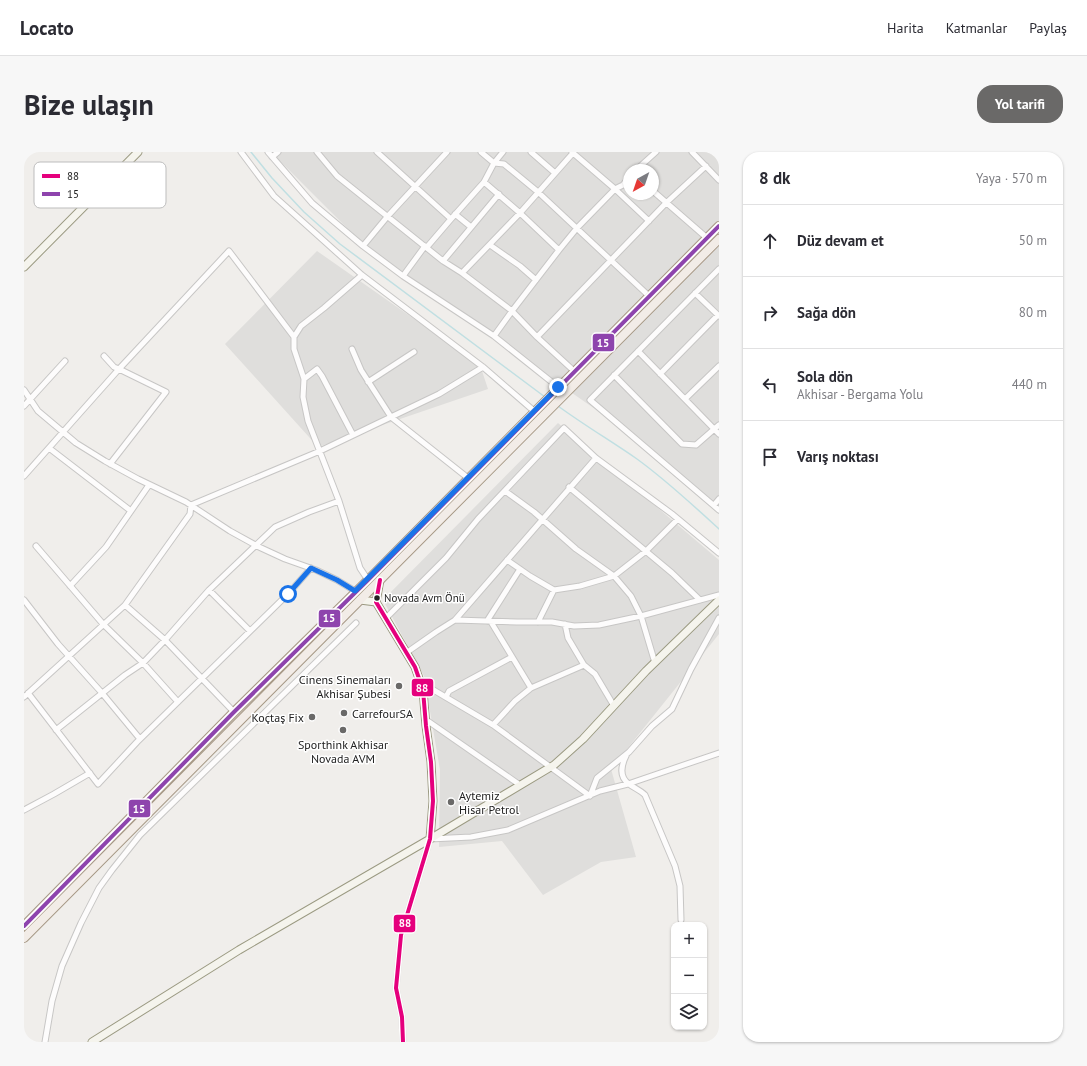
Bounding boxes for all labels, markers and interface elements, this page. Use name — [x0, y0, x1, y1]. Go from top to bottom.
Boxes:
text: Locato — [20, 16, 74, 40]
text: Harita — [887, 19, 924, 37]
text: Katmanlar — [946, 19, 1007, 37]
text: Paylaş — [1029, 19, 1067, 37]
button: Yol tarifi — [977, 85, 1063, 123]
text: Bize ulaşın — [24, 86, 154, 123]
legend — [34, 162, 166, 208]
north arrow — [623, 164, 659, 200]
text: 8 dk — [759, 167, 790, 189]
text: 88 — [67, 169, 79, 183]
text: Yaya · 570 m — [976, 170, 1047, 187]
text: 15 — [67, 187, 79, 201]
icon: ahead — [759, 230, 781, 252]
text: Düz devam et — [797, 231, 884, 250]
text: 50 m — [1019, 232, 1047, 249]
icon: right — [759, 302, 781, 324]
text: Sağa dön — [797, 303, 856, 322]
text: 80 m — [1019, 304, 1047, 321]
line badge: 15 — [592, 333, 615, 352]
text: 15 — [597, 336, 609, 350]
text: Sola dön — [797, 367, 853, 386]
icon: left — [759, 374, 781, 396]
text: 440 m — [1012, 376, 1047, 393]
route end — [549, 378, 567, 396]
text: Akhisar - Bergama Yolu — [797, 386, 923, 403]
icon: arrive — [759, 446, 781, 468]
text: Varış noktası — [797, 447, 879, 466]
route start — [279, 585, 297, 603]
place label: Novada Avm Önü — [384, 591, 465, 605]
marker: Novada Avm Önü — [372, 593, 382, 603]
line badge: 15 — [318, 609, 341, 628]
text: 15 — [323, 611, 335, 625]
place label: Cinens Sinemaları Akhisar Şubesi — [299, 672, 391, 701]
line badge: 88 — [411, 678, 434, 697]
marker: Cinens Sinemaları Akhisar Şubesi — [394, 681, 404, 691]
text: 88 — [416, 681, 428, 695]
place label: CarrefourSA — [352, 706, 413, 721]
marker: CarrefourSA — [339, 708, 349, 718]
place label: Koçtaş Fix — [252, 710, 304, 725]
marker: Koçtaş Fix — [307, 712, 317, 722]
marker: Sporthink Akhisar Novada AVM — [338, 725, 348, 735]
place label: Sporthink Akhisar Novada AVM — [298, 737, 388, 766]
place label: Aytemiz Hisar Petrol — [459, 788, 520, 817]
marker: Aytemiz Hisar Petrol — [446, 797, 456, 807]
line badge: 15 — [128, 799, 151, 818]
text: 15 — [133, 802, 145, 816]
line badge: 88 — [393, 914, 416, 933]
text: 88 — [399, 916, 411, 930]
map controls — [671, 922, 707, 1030]
button: + — [671, 922, 707, 958]
button: − — [671, 958, 707, 994]
button: layers — [671, 994, 707, 1030]

